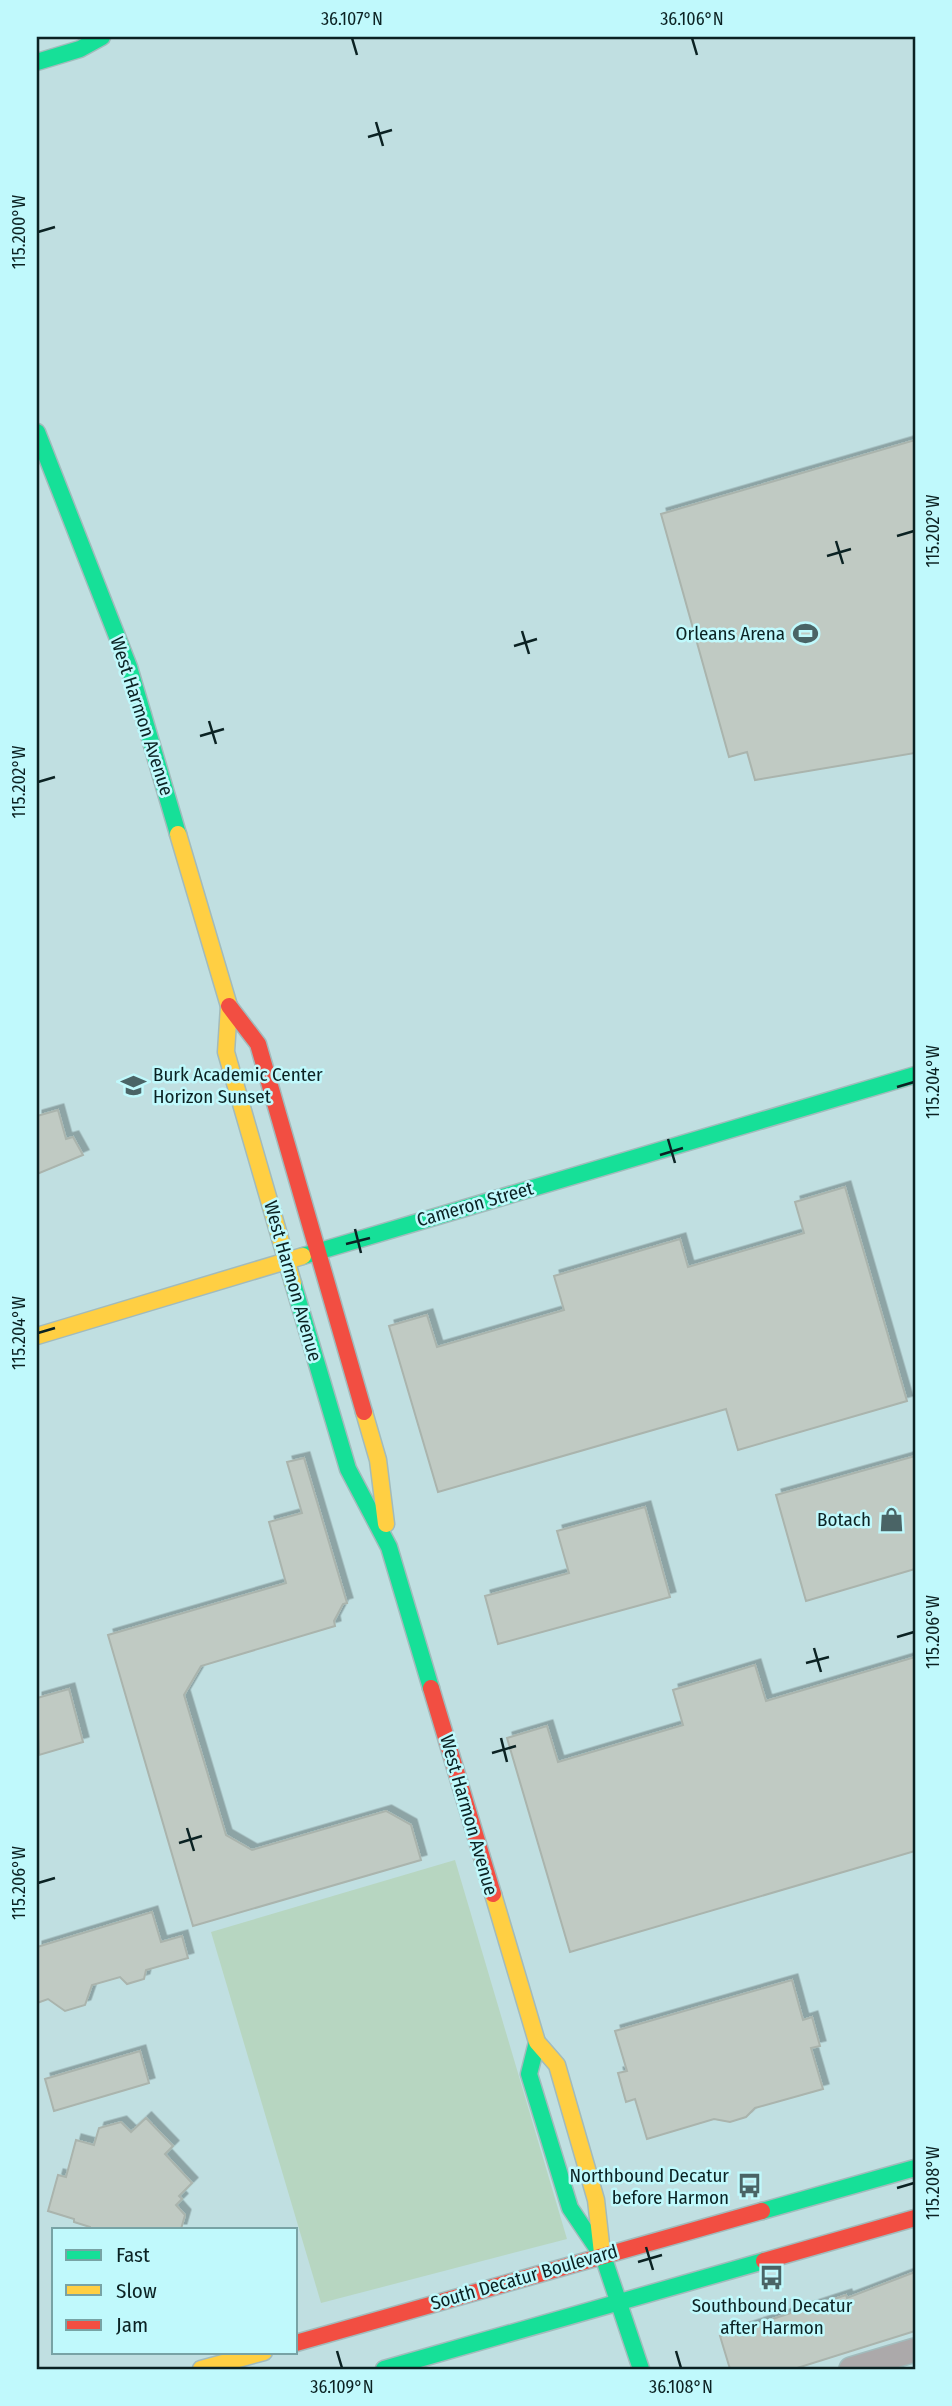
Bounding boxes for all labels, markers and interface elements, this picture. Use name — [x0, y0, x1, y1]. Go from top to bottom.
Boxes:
text: 36.107°N — [321, 8, 383, 30]
text: 36.106°N — [660, 8, 724, 30]
text: 115.200°W — [8, 194, 30, 269]
text: 115.202°W — [922, 494, 944, 567]
sports icon: Orleans Arena — [791, 619, 819, 647]
place label: Orleans Arena — [676, 622, 785, 645]
street label: West Harmon Avenue — [105, 634, 179, 798]
text: 115.202°W — [8, 745, 30, 818]
text: 115.204°W — [922, 1045, 944, 1119]
place label: Burk Academic Center Horizon Sunset — [153, 1063, 323, 1108]
school or university icon: Burk Academic Center Horizon Sunset — [119, 1071, 147, 1099]
street label: Cameron Street — [414, 1176, 537, 1232]
street label: West Harmon Avenue — [259, 1198, 327, 1364]
text: 115.204°W — [8, 1296, 30, 1370]
shop icon: Botach — [877, 1505, 905, 1533]
place label: Botach — [817, 1508, 871, 1531]
text: 115.206°W — [922, 1595, 944, 1669]
street label: West Harmon Avenue — [435, 1732, 503, 1898]
text: 115.206°W — [8, 1846, 30, 1920]
text: 115.208°W — [922, 2145, 944, 2220]
place label: Northbound Decatur before Harmon — [569, 2164, 729, 2209]
bus stop icon: Northbound Decatur before Harmon — [735, 2172, 763, 2200]
legend — [52, 2228, 298, 2354]
street label: South Decatur Boulevard — [428, 2239, 620, 2315]
text: Fast — [116, 2242, 150, 2268]
bus stop icon: Southbound Decatur after Harmon — [758, 2263, 786, 2291]
text: Slow — [116, 2278, 157, 2304]
place label: Southbound Decatur after Harmon — [692, 2294, 853, 2339]
text: Jam — [116, 2312, 148, 2338]
text: 36.109°N — [310, 2376, 374, 2398]
text: 36.108°N — [649, 2376, 713, 2398]

